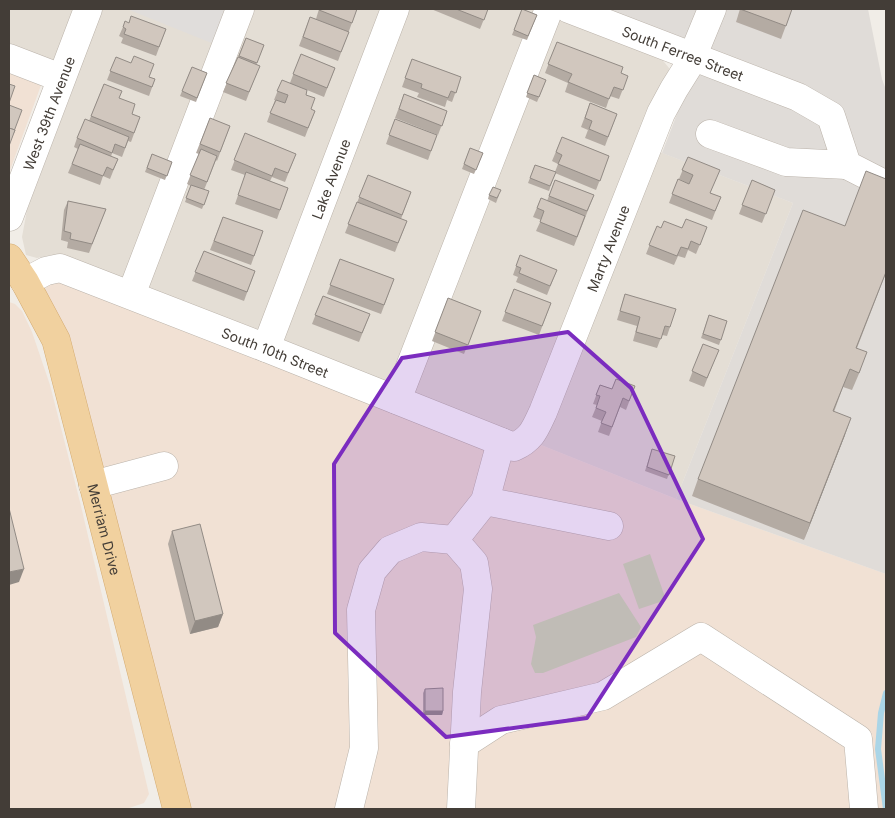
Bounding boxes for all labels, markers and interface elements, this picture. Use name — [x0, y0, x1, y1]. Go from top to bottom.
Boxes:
street label: South Ferree Street — [620, 22, 746, 84]
street label: West 39th Avenue — [19, 54, 78, 173]
street label: Lake Avenue — [307, 136, 353, 221]
street label: Marty Avenue — [583, 202, 632, 294]
street label: South 10th Street — [219, 323, 332, 381]
street label: Merriam Drive — [85, 482, 125, 577]

